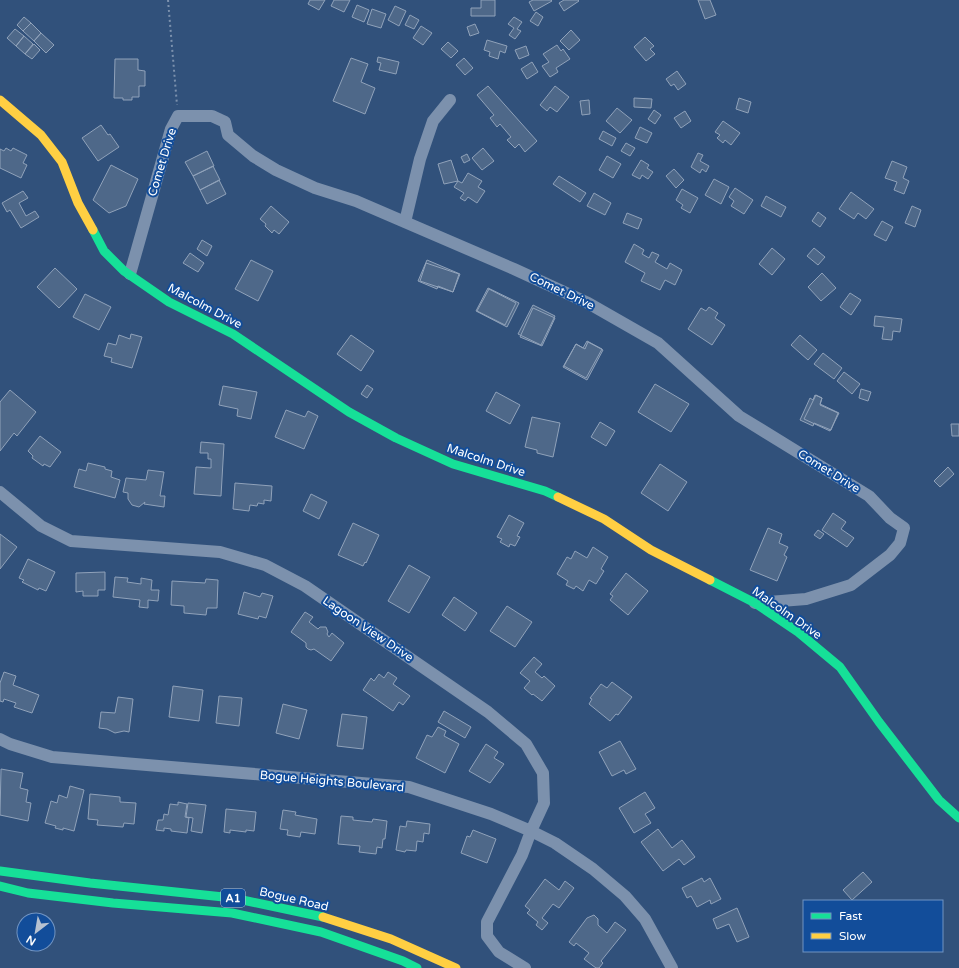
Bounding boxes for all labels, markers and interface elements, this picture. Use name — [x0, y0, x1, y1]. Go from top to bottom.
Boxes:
street label: Comet Drive — [145, 126, 179, 198]
street label: Comet Drive — [527, 269, 597, 313]
street label: Malcolm Drive — [166, 281, 245, 331]
street label: Malcolm Drive — [445, 441, 527, 479]
street label: Comet Drive — [795, 446, 863, 496]
street label: Malcolm Drive — [750, 584, 825, 642]
street label: Lagoon View Drive — [320, 593, 416, 665]
street label: Bogue Heights Boulevard — [259, 768, 405, 794]
street label: Bogue Road — [258, 884, 330, 914]
road number: A1 — [221, 889, 245, 907]
legend — [803, 900, 943, 952]
text: Fast — [839, 909, 863, 923]
north arrow — [16, 912, 56, 952]
text: Slow — [839, 929, 866, 943]
text: N — [24, 932, 38, 948]

